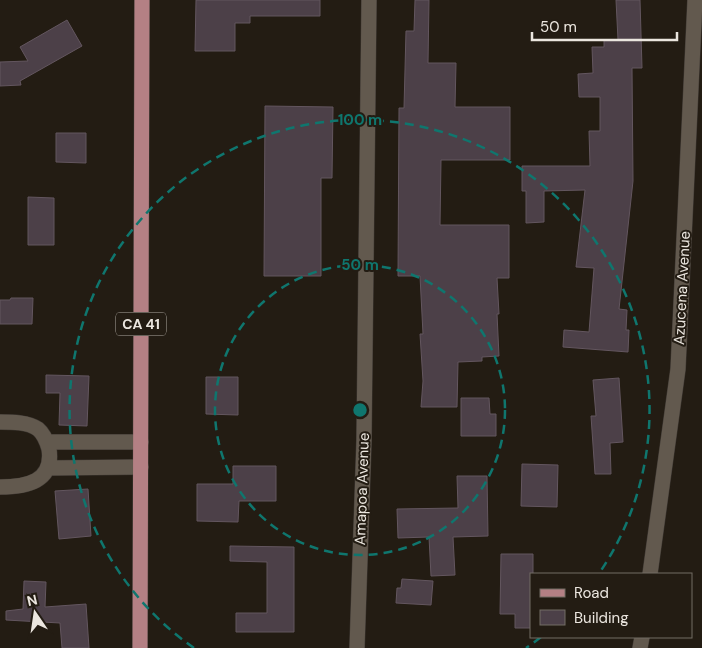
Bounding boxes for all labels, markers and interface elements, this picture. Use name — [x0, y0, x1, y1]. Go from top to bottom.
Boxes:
scale bar — [532, 10, 677, 42]
text: 50 m — [540, 17, 577, 37]
text: 100 m — [338, 110, 382, 130]
street label: Azucena Avenue — [669, 230, 695, 346]
text: 50 m — [341, 255, 379, 275]
road number: CA 41 — [116, 312, 166, 336]
centre of rings — [351, 401, 369, 419]
street label: Amapoa Avenue — [350, 432, 374, 546]
legend — [530, 573, 692, 638]
text: Road — [574, 583, 609, 603]
north arrow — [10, 588, 60, 638]
text: N — [25, 590, 39, 610]
text: Building — [574, 608, 629, 628]

